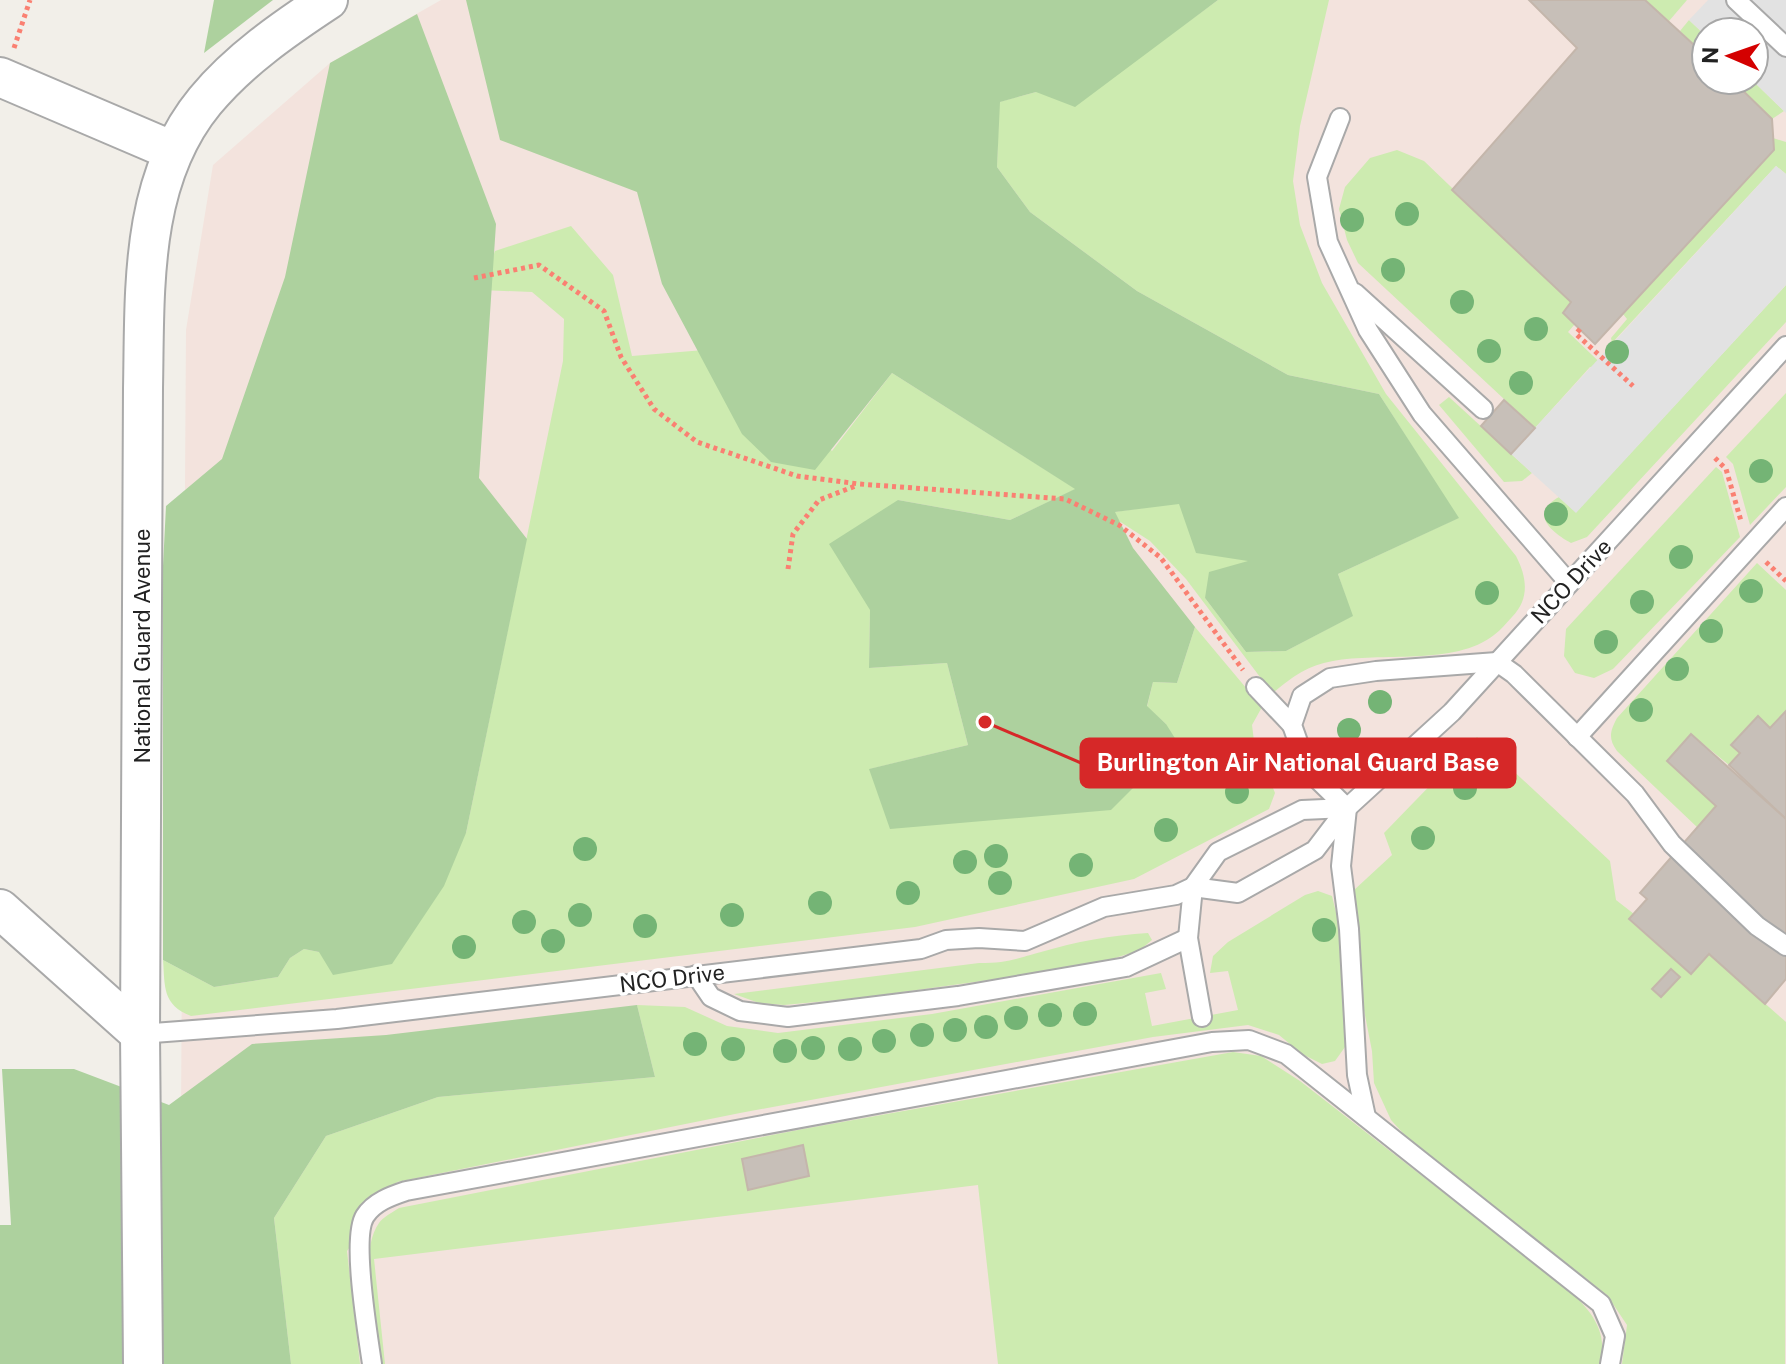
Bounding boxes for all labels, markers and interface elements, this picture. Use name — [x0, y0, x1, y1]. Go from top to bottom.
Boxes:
north arrow — [1690, 16, 1770, 96]
text: N — [1697, 46, 1723, 64]
street label: National Guard Avenue — [129, 529, 155, 764]
street label: NCO Drive — [1525, 533, 1617, 629]
callout: Burlington Air National Guard Base — [1081, 739, 1515, 787]
text: Burlington Air National Guard Base — [1097, 748, 1499, 776]
street label: NCO Drive — [618, 959, 726, 997]

